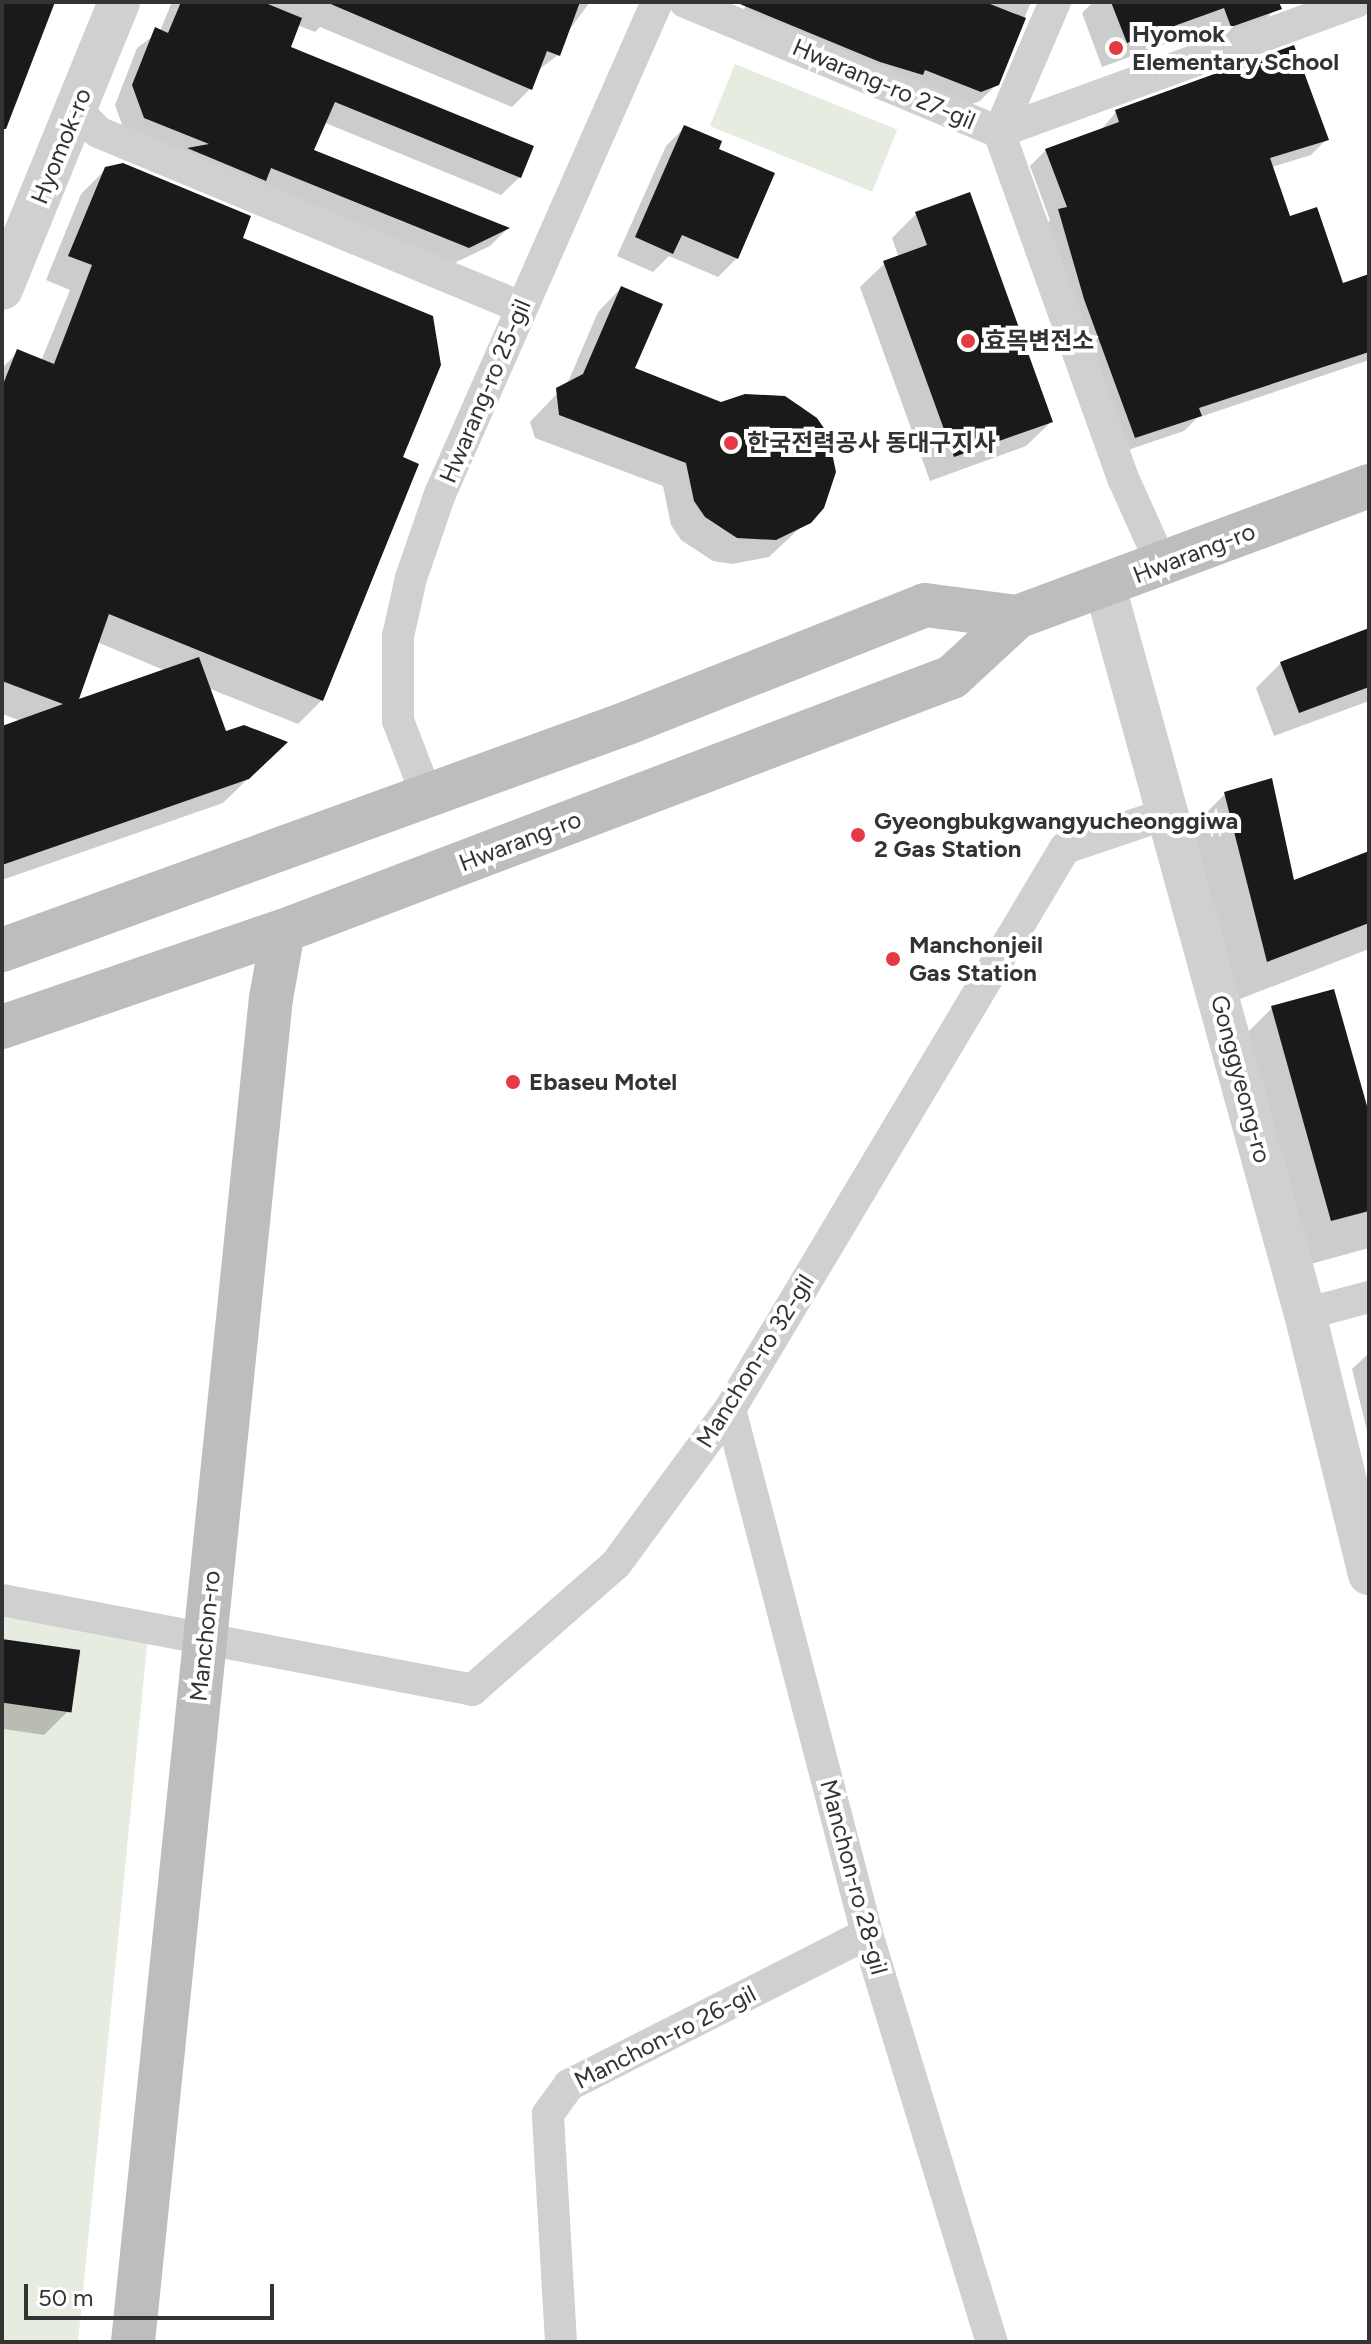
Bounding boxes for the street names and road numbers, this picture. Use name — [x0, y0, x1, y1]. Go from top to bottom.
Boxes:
street label: Hwarang-ro 27-gil — [788, 32, 980, 136]
street label: Hyomok-ro — [25, 84, 97, 208]
street label: Hwarang-ro 25-gil — [433, 295, 537, 487]
street label: Hwarang-ro — [1129, 517, 1259, 589]
street label: Hwarang-ro — [455, 805, 585, 877]
street label: Gonggyeong-ro — [1205, 992, 1277, 1166]
street label: Manchon-ro 32-gil — [690, 1269, 820, 1453]
street label: Manchon-ro — [184, 1569, 226, 1703]
street label: Manchon-ro 28-gil — [814, 1776, 894, 1978]
street label: Manchon-ro 26-gil — [570, 1979, 760, 2095]

